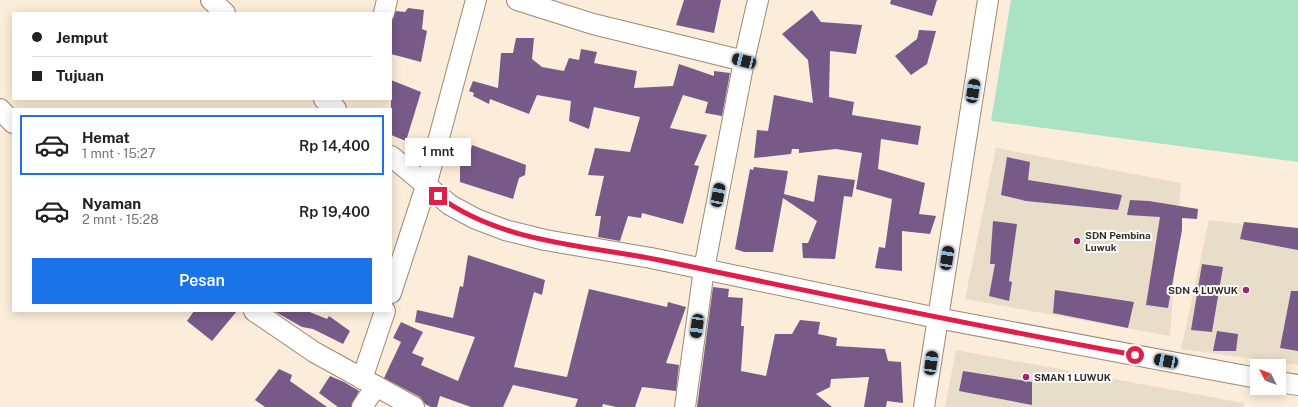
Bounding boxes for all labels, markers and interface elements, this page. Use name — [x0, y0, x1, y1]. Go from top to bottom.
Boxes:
text: Jemput — [56, 29, 108, 46]
car — [731, 52, 757, 70]
text: Tujuan — [56, 67, 104, 84]
car — [965, 78, 981, 104]
icon: car — [34, 127, 70, 163]
text: Hemat — [82, 129, 130, 146]
text: Rp 14,400 — [299, 137, 370, 154]
callout: 1 mnt — [405, 138, 471, 166]
text: 1 mnt — [422, 144, 454, 159]
text: 1 mnt · 15:27 — [82, 146, 156, 161]
car — [710, 182, 726, 208]
route end — [429, 187, 447, 205]
icon: car — [34, 193, 70, 229]
text: Nyaman — [82, 195, 141, 212]
text: Rp 19,400 — [299, 203, 370, 220]
text: 2 mnt · 15:28 — [82, 212, 159, 227]
place label: SDN Pembina Luwuk — [1085, 229, 1151, 253]
marker: SDN Pembina Luwuk — [1072, 236, 1082, 246]
car — [939, 245, 955, 271]
button: Pesan — [32, 258, 372, 304]
place label: SDN 4 LUWUK — [1168, 284, 1238, 296]
marker: SDN 4 LUWUK — [1241, 285, 1251, 295]
car — [689, 313, 705, 339]
route start — [1126, 346, 1144, 364]
car — [923, 350, 939, 376]
car — [1153, 353, 1179, 369]
north arrow — [1250, 359, 1286, 395]
map controls — [1250, 359, 1286, 395]
place label: SMAN 1 LUWUK — [1034, 371, 1111, 383]
marker: SMAN 1 LUWUK — [1021, 372, 1031, 382]

